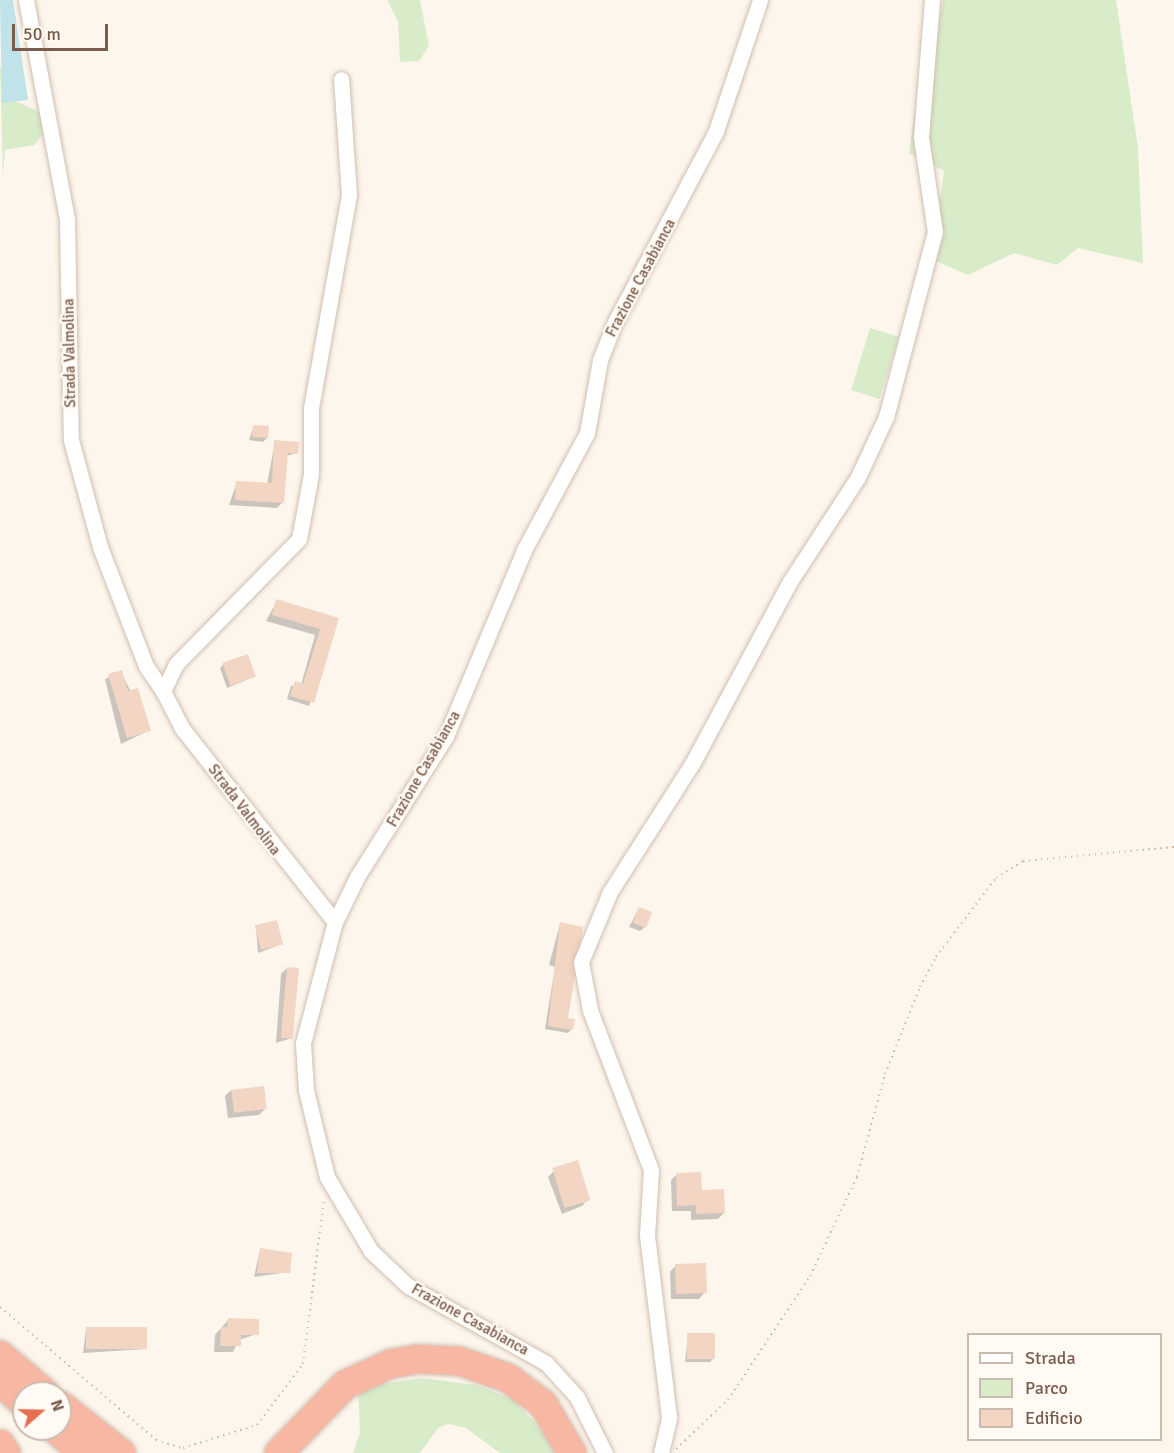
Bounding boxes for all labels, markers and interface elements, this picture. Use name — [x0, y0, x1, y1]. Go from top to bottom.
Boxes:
scale bar — [15, 12, 111, 50]
text: 50 m — [23, 23, 61, 45]
street label: Frazione Casabianca — [602, 216, 680, 340]
street label: Strada Valmolina — [60, 298, 80, 408]
street label: Frazione Casabianca — [383, 708, 465, 830]
street label: Strada Valmolina — [204, 761, 284, 859]
street label: Frazione Casabianca — [408, 1280, 532, 1360]
legend — [967, 1333, 1162, 1441]
text: Strada — [1025, 1347, 1076, 1369]
text: Parco — [1025, 1377, 1068, 1399]
north arrow — [12, 1381, 72, 1441]
text: N — [46, 1397, 68, 1414]
text: Edificio — [1025, 1407, 1083, 1429]

